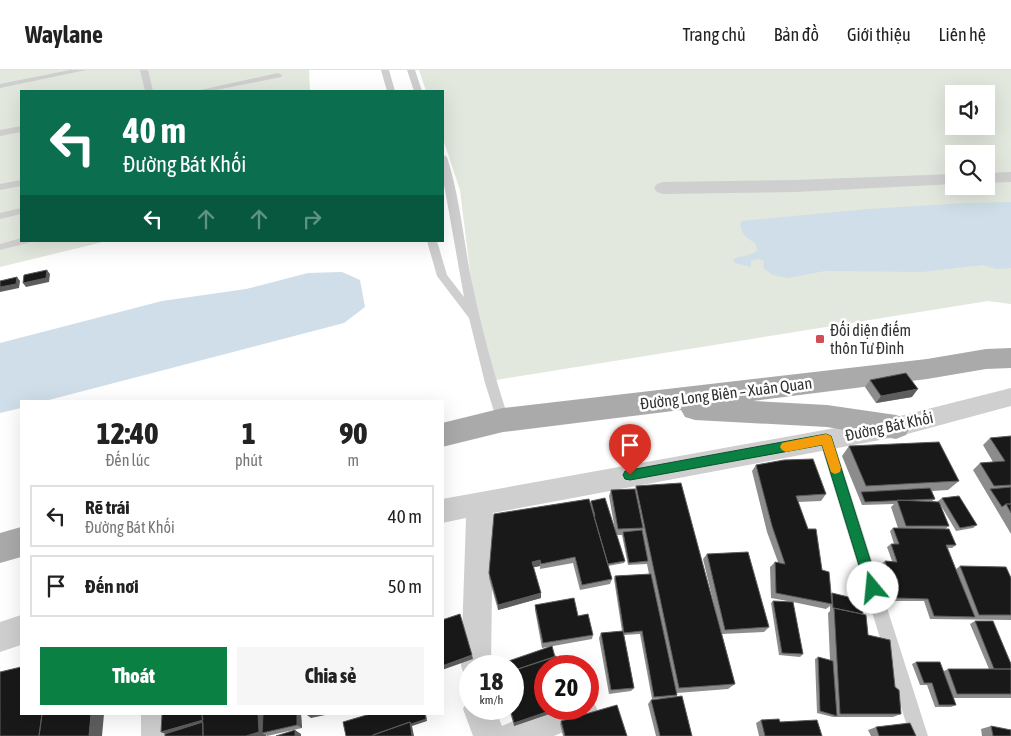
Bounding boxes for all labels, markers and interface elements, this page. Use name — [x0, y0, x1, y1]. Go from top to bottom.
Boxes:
text: Waylane — [25, 21, 103, 48]
text: Trang chủ — [683, 24, 746, 45]
text: Bản đồ — [774, 24, 819, 45]
text: Giới thiệu — [847, 24, 911, 45]
text: Liên hệ — [939, 24, 986, 45]
map controls — [945, 85, 995, 195]
button: sound — [945, 85, 995, 135]
icon: left — [40, 110, 105, 175]
text: 40 m — [123, 110, 186, 150]
button: search — [945, 145, 995, 195]
text: Đường Bát Khối — [123, 151, 246, 177]
icon: left — [139, 205, 167, 233]
icon: ahead — [192, 205, 220, 233]
icon: ahead — [245, 205, 273, 233]
icon: right — [298, 205, 326, 233]
place label: Đối diện điếm thôn Tư Đình — [830, 320, 911, 357]
marker: Đối diện điếm thôn Tư Đình — [814, 333, 826, 345]
street label: Đường Long Biên – Xuân Quan — [639, 374, 813, 413]
street label: Đường Bát Khối — [843, 407, 935, 445]
text: 12:40 — [97, 416, 158, 450]
text: 1 — [242, 416, 256, 450]
text: 90 — [339, 416, 367, 450]
pin — [609, 424, 651, 475]
icon: arrive — [616, 431, 644, 459]
text: Đến lúc — [105, 451, 149, 469]
text: phút — [235, 451, 263, 469]
text: m — [348, 451, 359, 469]
text: Rẽ trái — [85, 496, 130, 518]
icon: left — [42, 502, 70, 530]
text: 40 m — [388, 505, 422, 527]
text: Đường Bát Khối — [85, 518, 175, 536]
position arrow — [846, 561, 898, 613]
icon: arrive — [42, 572, 70, 600]
text: Đến nơi — [85, 575, 139, 597]
text: 50 m — [388, 575, 422, 597]
button: Thoát — [40, 647, 227, 705]
button: Chia sẻ — [237, 647, 424, 705]
speed limit sign: 20 — [534, 655, 599, 720]
text: 18 — [480, 667, 503, 695]
text: km/h — [480, 693, 503, 707]

